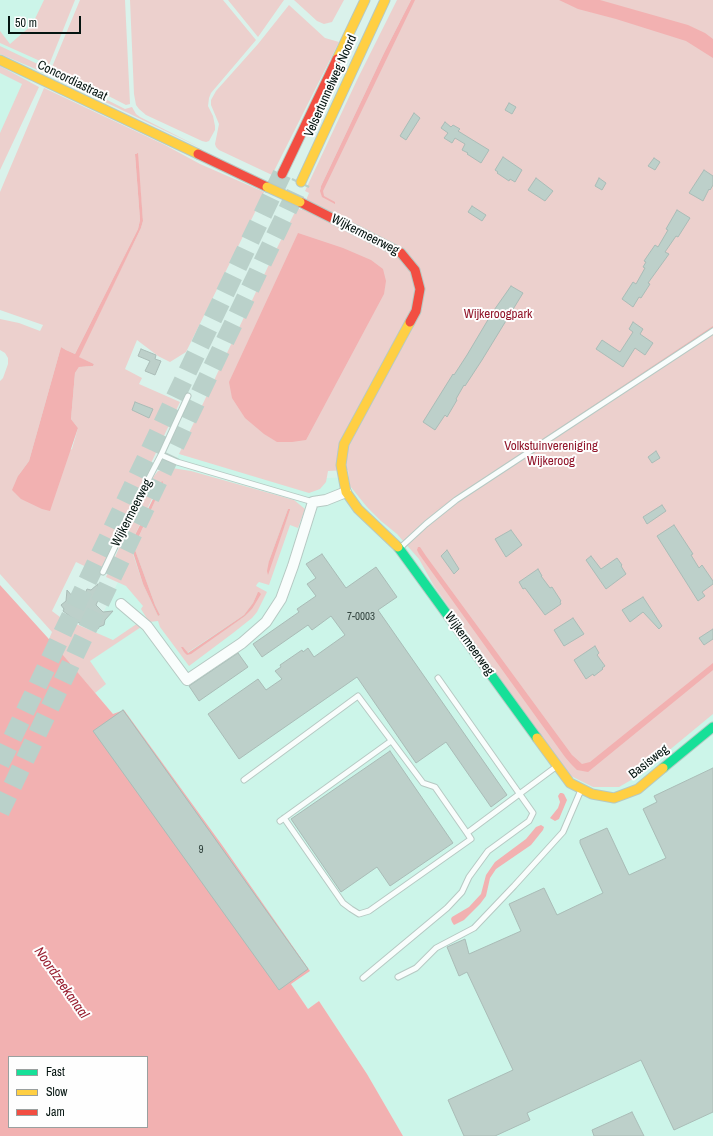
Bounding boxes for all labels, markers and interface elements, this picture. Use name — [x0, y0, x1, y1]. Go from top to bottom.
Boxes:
scale bar — [10, 8, 83, 34]
text: 50 m — [15, 15, 37, 31]
street label: Velsertunnelweg Noord — [301, 32, 361, 140]
street label: Concordiastraat — [34, 57, 110, 105]
street label: Wijkermeerweg — [328, 211, 402, 259]
park label: Wijkeroogpark — [464, 307, 532, 323]
park label: Volkstuinvereniging Wijkeroog — [504, 439, 598, 470]
street label: Wijkermeerweg — [108, 476, 156, 550]
street label: Wijkermeerweg — [441, 609, 497, 679]
house number: 7-0003 — [347, 610, 375, 624]
street label: Basisweg — [626, 742, 672, 782]
house number: 9 — [198, 843, 204, 857]
water label: Noordzeekanaal — [30, 944, 92, 1022]
legend — [8, 1056, 148, 1128]
text: Fast — [46, 1064, 65, 1080]
text: Slow — [46, 1084, 67, 1100]
text: Jam — [46, 1104, 65, 1120]

